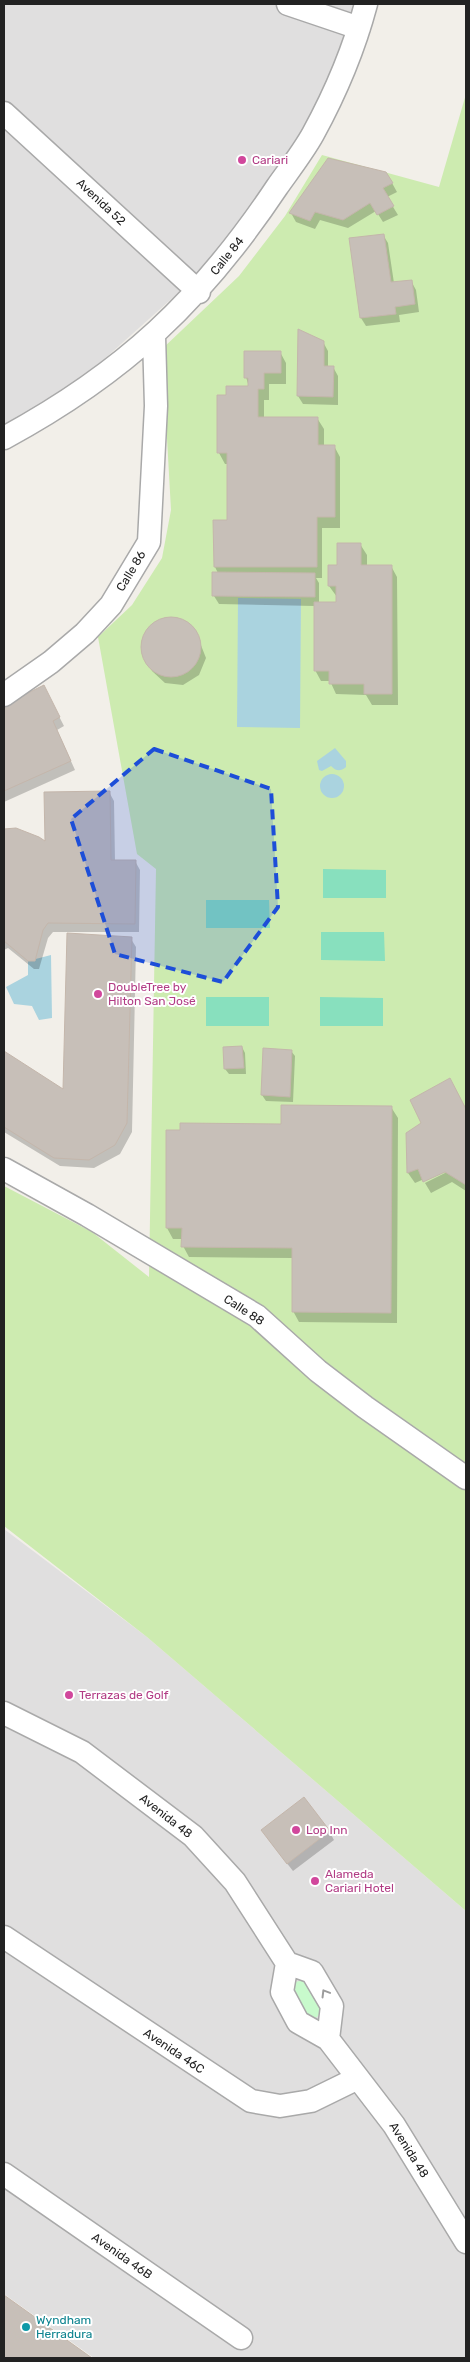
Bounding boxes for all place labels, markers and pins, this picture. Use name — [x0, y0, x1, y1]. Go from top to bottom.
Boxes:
place label: Cariari — [252, 153, 288, 167]
marker: Cariari — [236, 154, 248, 166]
place label: DoubleTree by Hilton San José — [108, 980, 196, 1008]
marker: DoubleTree by Hilton San José — [92, 988, 104, 1000]
place label: Terrazas de Golf — [79, 1688, 169, 1702]
marker: Terrazas de Golf — [63, 1689, 75, 1701]
place label: Lop Inn — [306, 1823, 347, 1837]
marker: Lop Inn — [290, 1824, 302, 1836]
place label: Alameda Cariari Hotel — [325, 1867, 394, 1895]
marker: Alameda Cariari Hotel — [309, 1875, 321, 1887]
place label: Wyndham Herradura — [36, 2313, 92, 2341]
marker: Wyndham Herradura — [20, 2321, 32, 2333]

